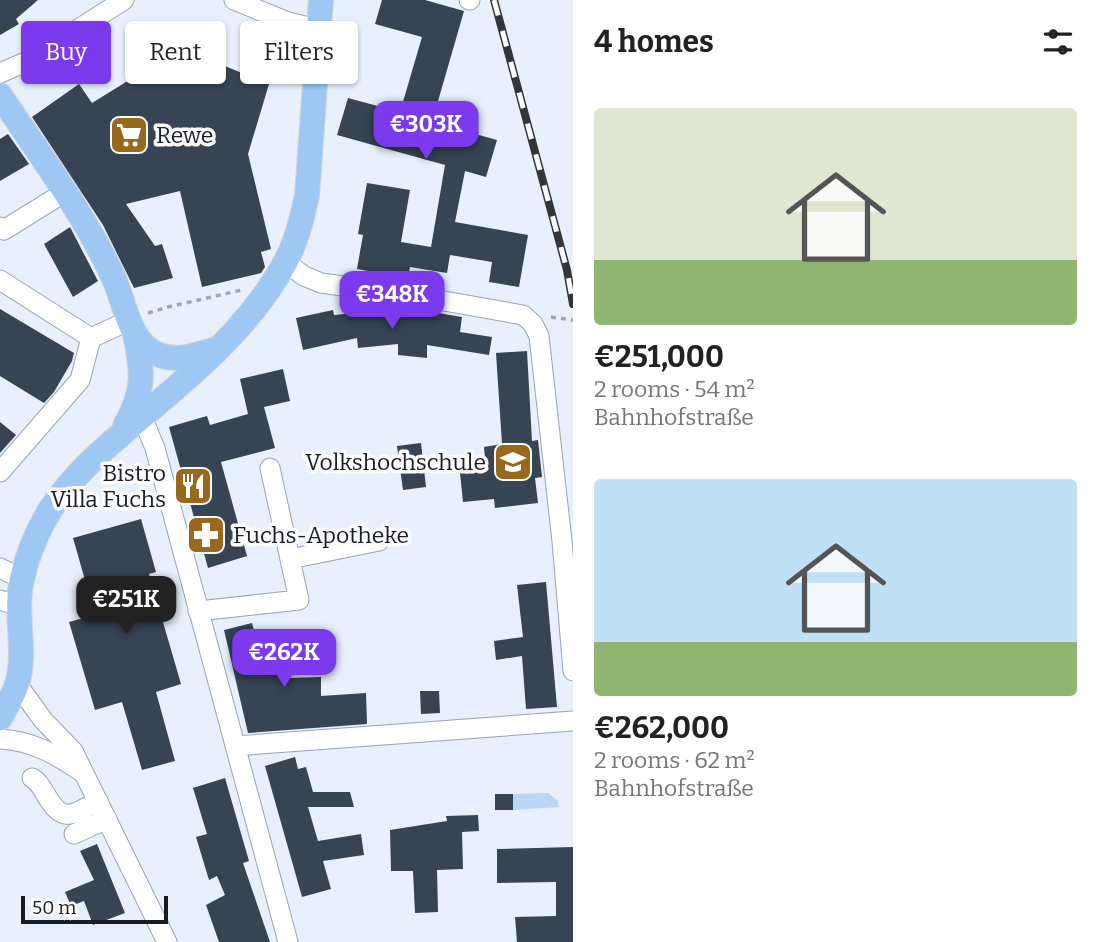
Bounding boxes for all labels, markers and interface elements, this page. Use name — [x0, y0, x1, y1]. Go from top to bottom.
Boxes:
chip: Buy — [21, 21, 111, 84]
chip: Rent — [125, 21, 226, 84]
chip: Filters — [240, 21, 358, 84]
icon: filters — [1039, 23, 1077, 61]
text: 4 homes — [594, 24, 714, 60]
pin: €303K — [377, 102, 475, 161]
text: €303K — [390, 110, 462, 138]
supermarket icon: Rewe — [108, 114, 150, 156]
place label: Rewe — [156, 121, 213, 149]
icon: home — [773, 154, 899, 280]
pin: €348K — [343, 272, 441, 331]
text: €348K — [356, 280, 428, 308]
text: €251,000 — [594, 339, 724, 375]
text: 2 rooms · 54 m² — [594, 375, 755, 403]
text: Bahnhofstraße — [594, 403, 754, 431]
school or university icon: Volkshochschule — [492, 441, 534, 483]
place label: Volkshochschule — [305, 448, 486, 476]
place label: Bistro Villa Fuchs — [51, 459, 166, 513]
restaurant icon: Bistro Villa Fuchs — [172, 465, 214, 507]
pharmacy icon: Fuchs-Apotheke — [185, 514, 227, 556]
place label: Fuchs-Apotheke — [233, 521, 409, 549]
icon: home — [773, 525, 899, 651]
pin: €251K — [77, 576, 175, 636]
text: €251K — [92, 585, 160, 613]
pin: €262K — [235, 630, 333, 689]
text: €262K — [248, 638, 320, 666]
text: €262,000 — [594, 710, 729, 746]
text: 2 rooms · 62 m² — [594, 746, 755, 774]
text: Bahnhofstraße — [594, 774, 754, 802]
scale bar — [21, 893, 168, 925]
text: 50 m — [32, 896, 76, 919]

